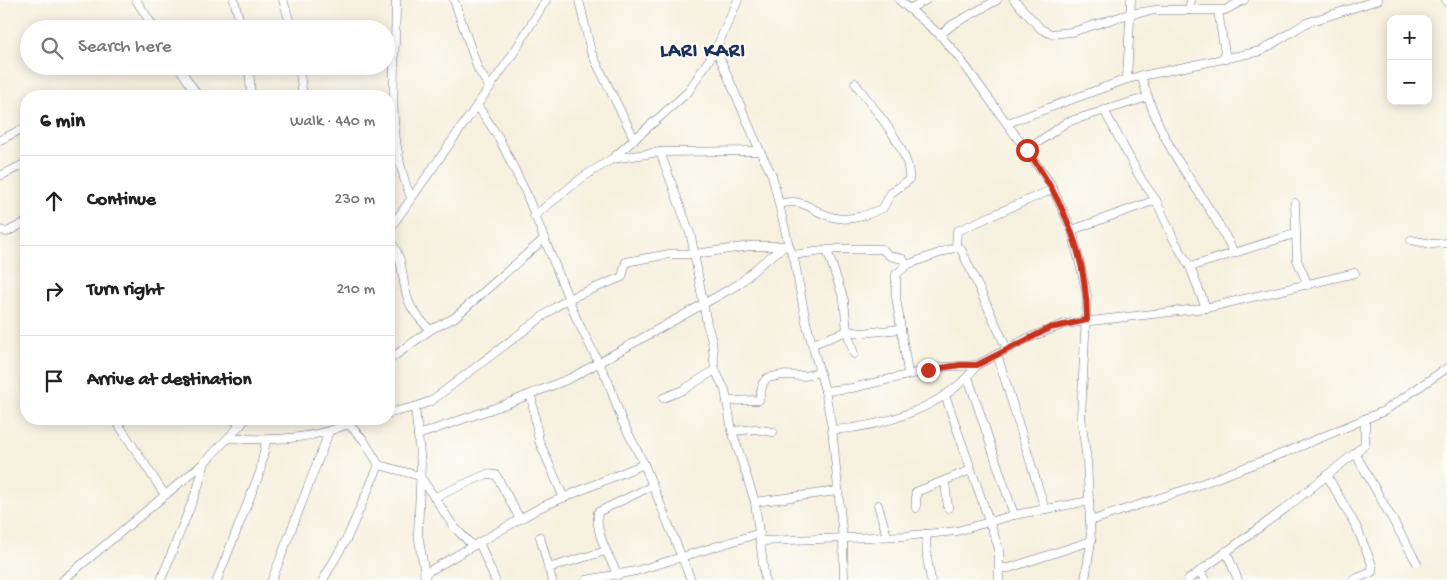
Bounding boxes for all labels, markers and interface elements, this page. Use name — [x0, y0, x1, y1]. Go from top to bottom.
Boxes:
map controls — [1387, 15, 1432, 105]
button: + — [1387, 15, 1432, 60]
search box — [20, 20, 395, 75]
icon: search — [38, 34, 66, 62]
text: Search here — [78, 36, 172, 59]
district label: LARI KARI — [660, 41, 746, 64]
button: − — [1387, 60, 1432, 105]
text: 6 min — [40, 110, 85, 135]
text: Walk · 440 m — [290, 113, 375, 132]
route start — [1016, 139, 1039, 162]
icon: ahead — [40, 187, 68, 215]
text: Continue — [87, 189, 156, 212]
text: 230 m — [335, 191, 375, 210]
icon: right — [40, 277, 68, 305]
text: Turn right — [87, 279, 163, 302]
text: 210 m — [336, 281, 375, 300]
route end — [917, 359, 940, 382]
icon: arrive — [40, 367, 68, 395]
text: Arrive at destination — [87, 369, 251, 392]

